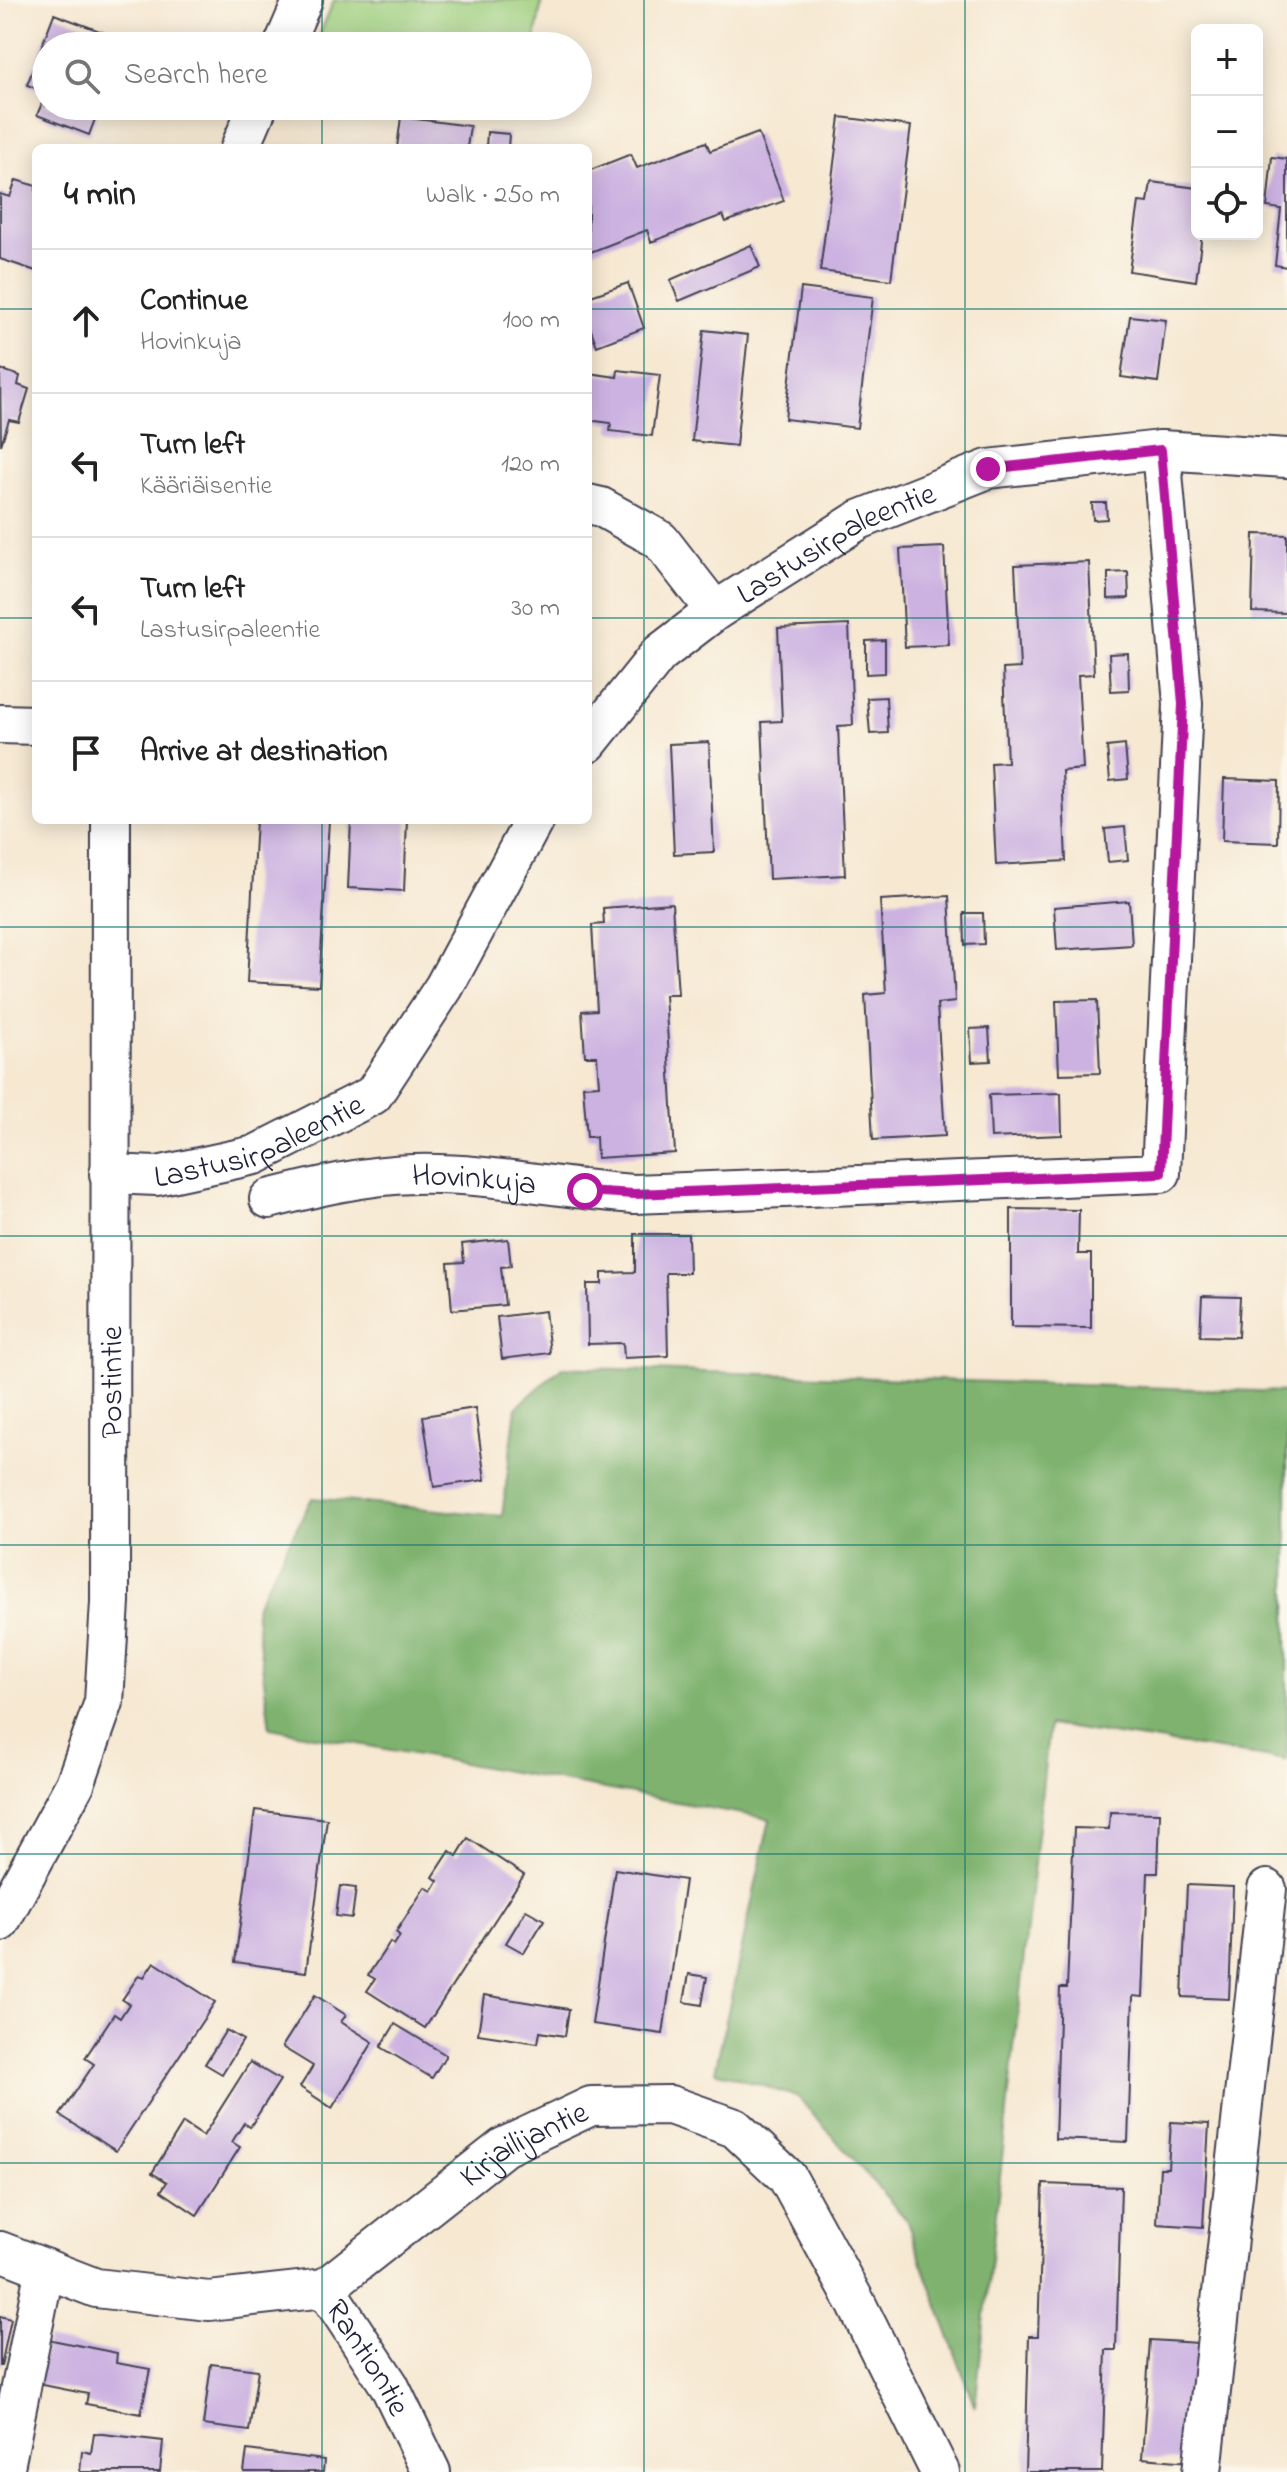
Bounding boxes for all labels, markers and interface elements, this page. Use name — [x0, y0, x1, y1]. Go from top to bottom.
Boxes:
map controls — [1191, 24, 1263, 240]
button: + — [1191, 24, 1263, 96]
search box — [32, 32, 592, 120]
icon: search — [60, 54, 104, 98]
text: Search here — [124, 54, 268, 98]
button: − — [1191, 96, 1263, 168]
button: locate — [1191, 168, 1263, 240]
text: 4 min — [64, 171, 136, 221]
text: Walk · 250 m — [426, 177, 560, 215]
text: Continue — [140, 280, 248, 324]
icon: ahead — [64, 299, 108, 343]
text: 100 m — [503, 302, 560, 340]
text: Hovinkuja — [140, 324, 242, 362]
text: Turn left — [140, 424, 245, 468]
icon: left — [64, 443, 108, 487]
text: 120 m — [501, 446, 560, 484]
route end — [970, 451, 1006, 487]
text: Kääriäisentie — [140, 468, 272, 506]
street label: Lastusirpaleentie — [729, 472, 944, 619]
text: Turn left — [140, 568, 245, 612]
icon: left — [64, 587, 108, 631]
text: 30 m — [511, 590, 560, 628]
text: Lastusirpaleentie — [140, 612, 320, 650]
icon: arrive — [64, 731, 108, 775]
text: Arrive at destination — [140, 731, 388, 775]
street label: Lastusirpaleentie — [150, 1083, 374, 1203]
street label: Hovinkuja — [412, 1154, 539, 1210]
route start — [567, 1173, 603, 1209]
street label: Postintie — [90, 1325, 137, 1439]
street label: Kirjailijantie — [451, 2090, 597, 2201]
street label: Rantiontie — [312, 2291, 421, 2425]

